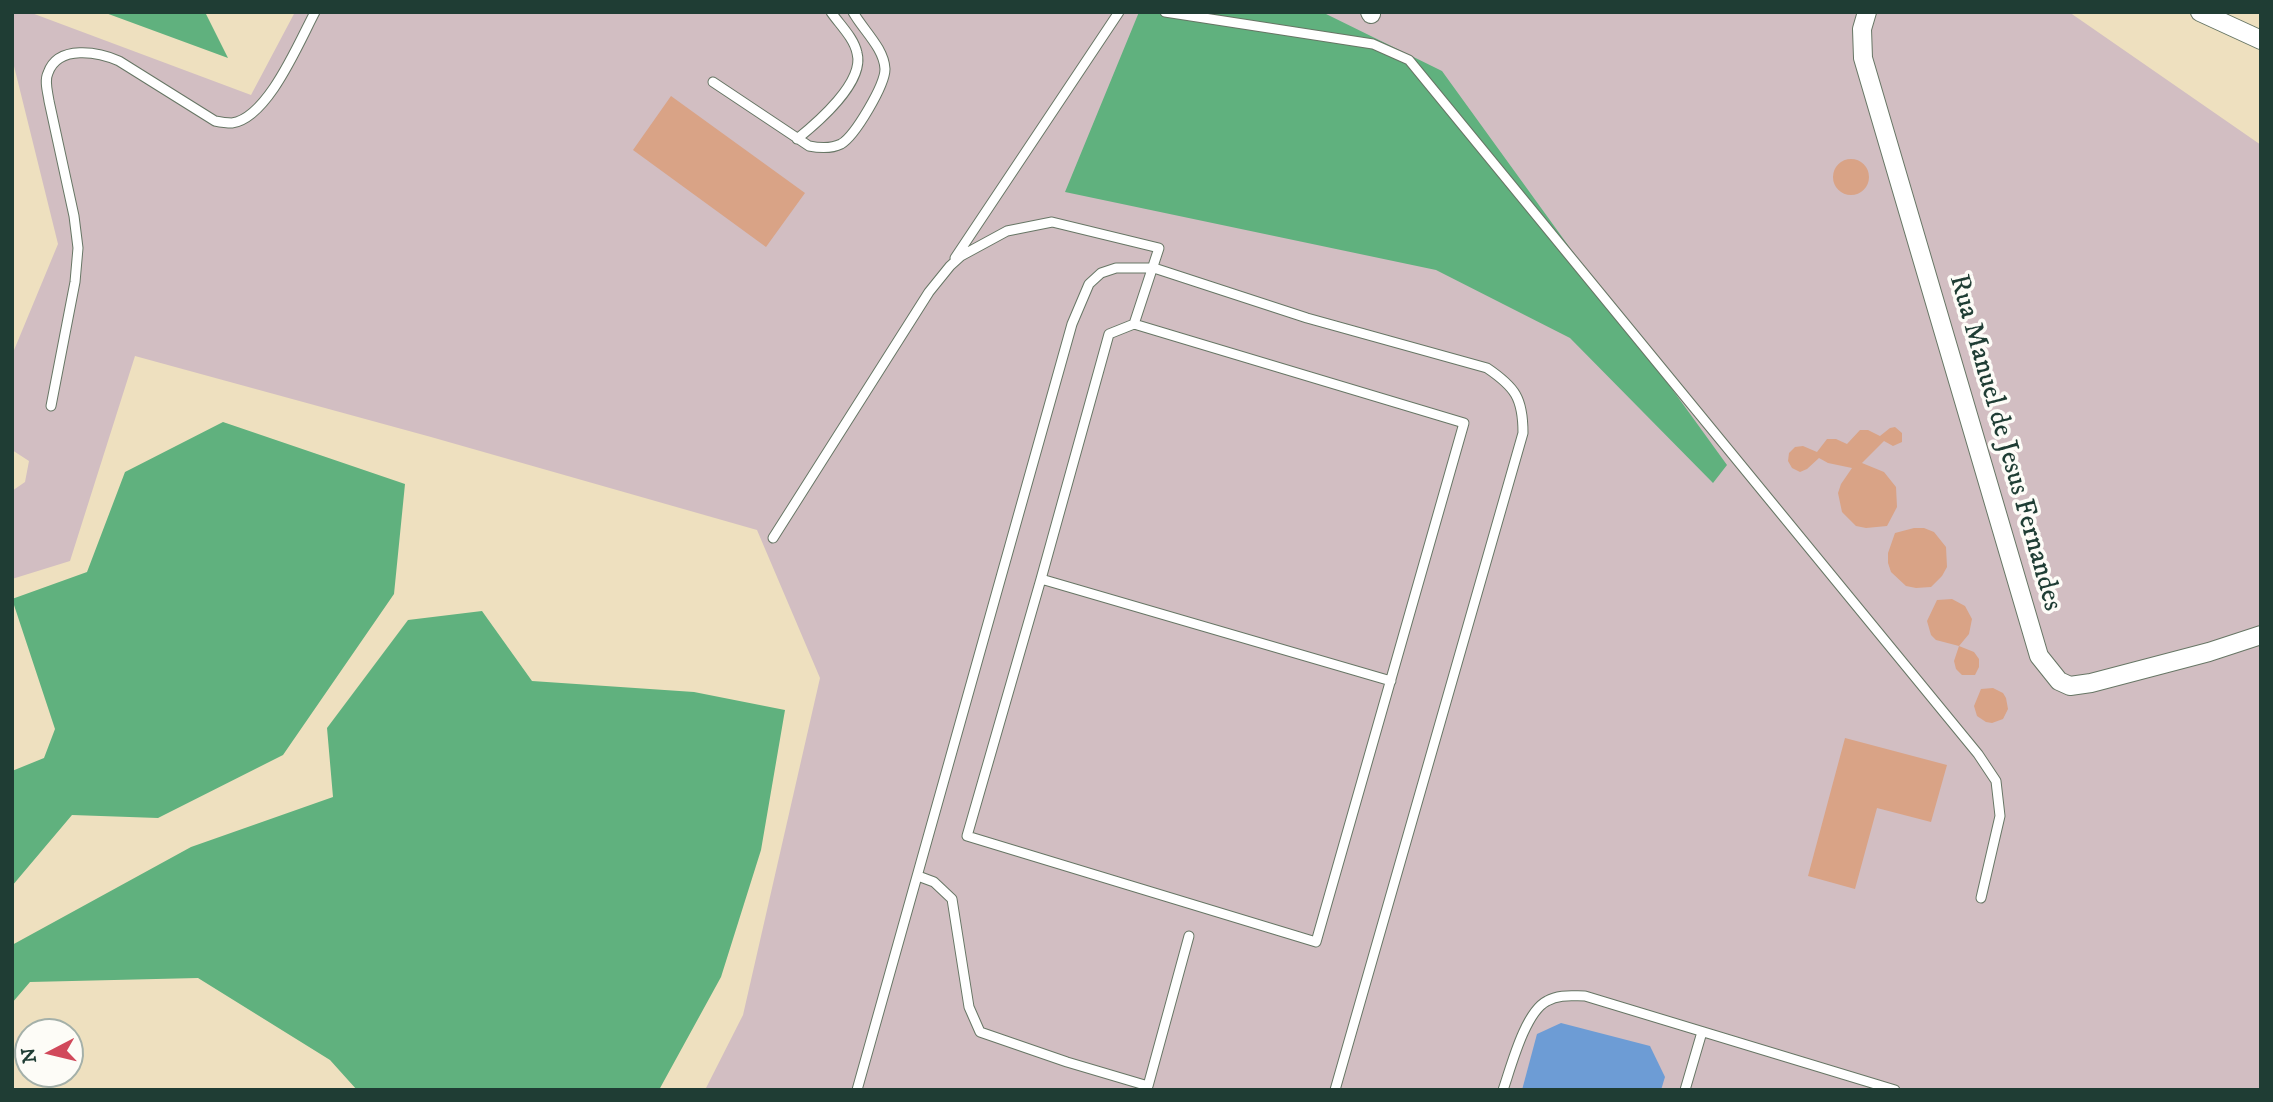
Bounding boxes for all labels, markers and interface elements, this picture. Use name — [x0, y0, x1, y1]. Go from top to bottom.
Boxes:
street label: Rua Manuel de Jesus Fernandes — [1940, 271, 2068, 615]
north arrow — [14, 1018, 84, 1088]
text: N — [17, 1046, 42, 1065]

